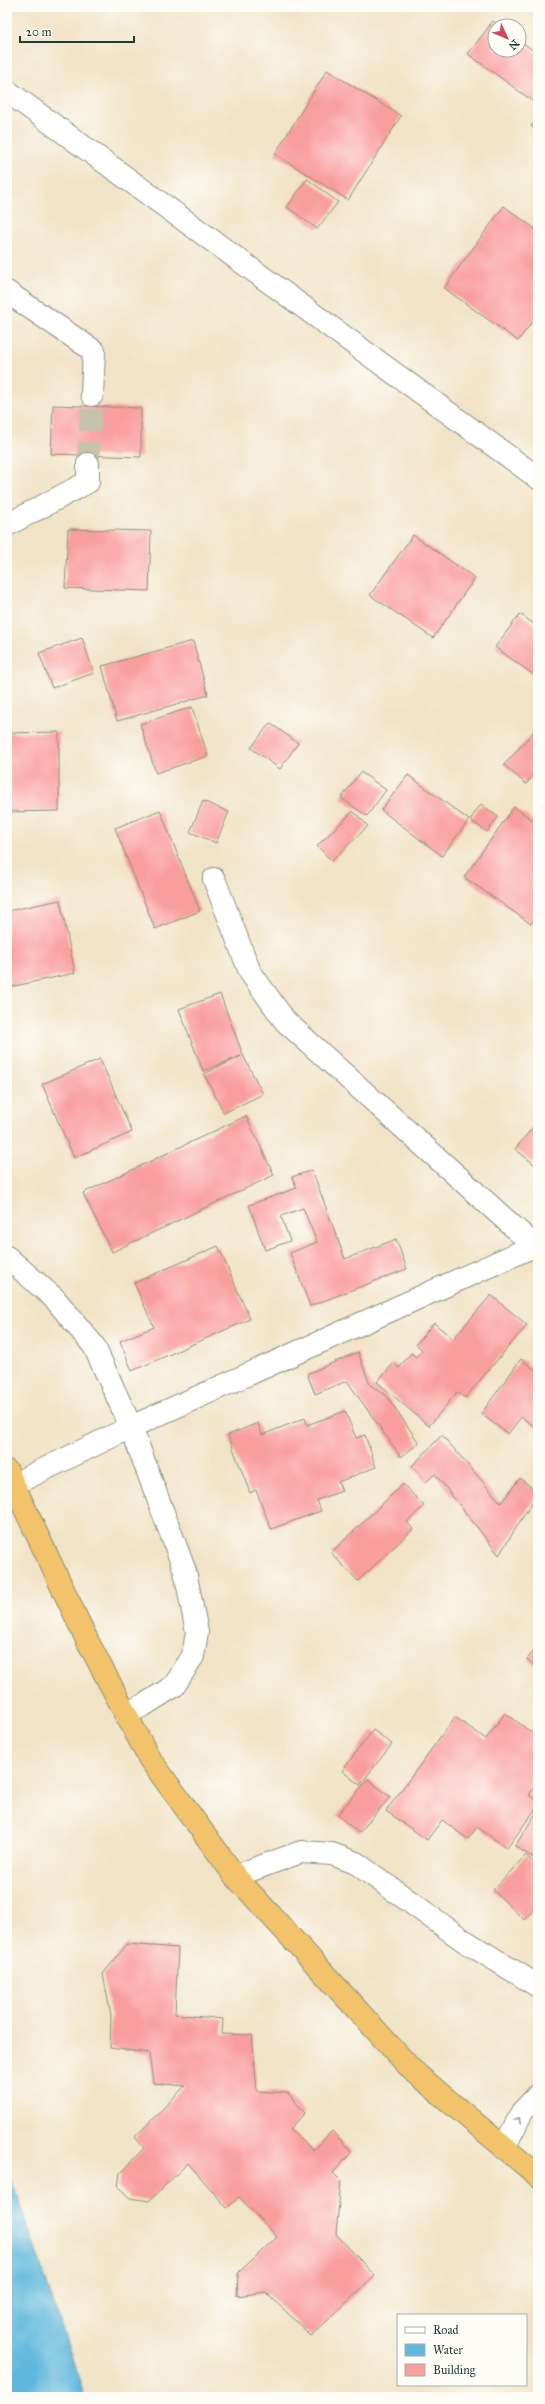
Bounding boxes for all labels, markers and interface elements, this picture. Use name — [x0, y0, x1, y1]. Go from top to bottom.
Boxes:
scale bar — [20, 18, 134, 44]
north arrow — [487, 18, 527, 58]
text: 20 m — [26, 25, 52, 39]
text: N — [505, 37, 522, 53]
one-way arrow — [514, 2117, 521, 2124]
legend — [397, 2314, 527, 2386]
text: Road — [433, 2323, 459, 2337]
text: Water — [433, 2343, 463, 2357]
text: Building — [433, 2363, 476, 2378]

